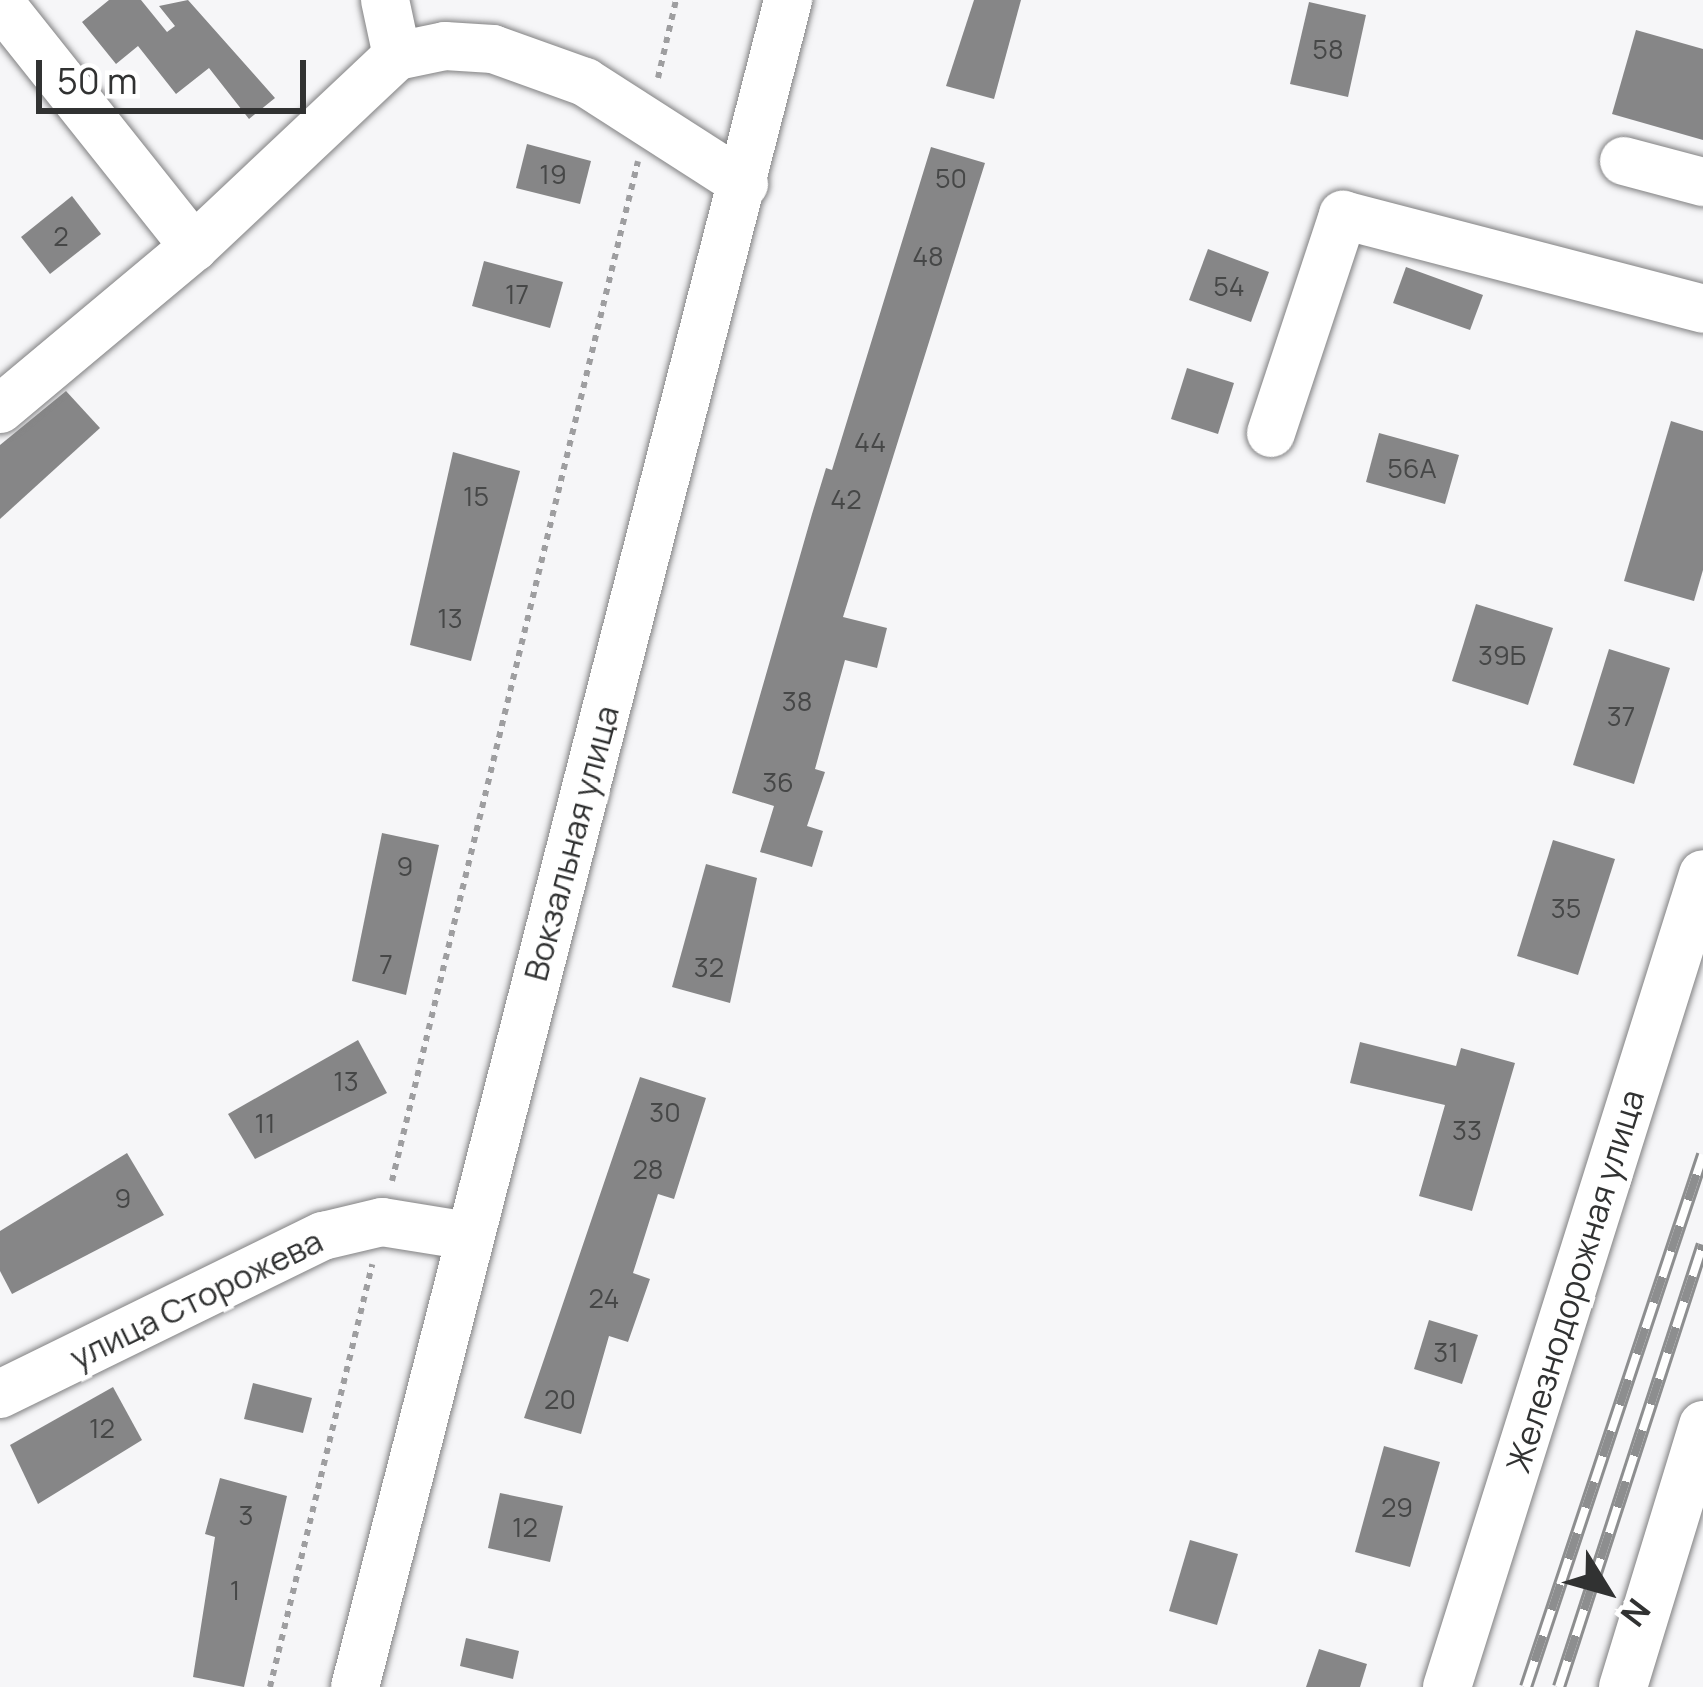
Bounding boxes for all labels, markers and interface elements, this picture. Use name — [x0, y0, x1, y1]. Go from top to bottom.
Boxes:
house number: 58 — [1312, 33, 1344, 65]
scale bar — [42, 36, 312, 110]
text: 50 m — [57, 56, 137, 105]
house number: 19 — [539, 158, 567, 190]
house number: 50 — [935, 162, 967, 194]
house number: 2 — [53, 220, 69, 252]
house number: 48 — [912, 240, 944, 272]
house number: 54 — [1213, 270, 1245, 302]
house number: 17 — [505, 278, 529, 310]
house number: 44 — [854, 426, 886, 458]
house number: 56А — [1387, 452, 1437, 484]
house number: 15 — [463, 480, 489, 512]
house number: 42 — [830, 483, 862, 515]
house number: 13 — [437, 602, 463, 634]
house number: 39Б — [1478, 639, 1526, 671]
house number: 38 — [782, 685, 812, 717]
house number: 37 — [1607, 700, 1635, 732]
street label: Вокзальная улица — [515, 701, 627, 985]
house number: 36 — [762, 766, 794, 798]
house number: 9 — [397, 850, 413, 882]
house number: 35 — [1551, 892, 1581, 924]
house number: 7 — [379, 948, 393, 980]
house number: 32 — [694, 951, 724, 983]
house number: 13 — [333, 1065, 359, 1097]
street label: Железнодорожная улица — [1498, 1085, 1652, 1477]
house number: 30 — [649, 1096, 681, 1128]
house number: 11 — [254, 1107, 276, 1139]
house number: 33 — [1452, 1114, 1482, 1146]
house number: 28 — [632, 1153, 664, 1185]
house number: 9 — [115, 1182, 131, 1214]
street label: улица Сторожева — [63, 1221, 329, 1377]
house number: 24 — [589, 1282, 619, 1314]
house number: 31 — [1433, 1336, 1459, 1368]
house number: 20 — [544, 1383, 576, 1415]
house number: 12 — [89, 1412, 115, 1444]
house number: 29 — [1381, 1491, 1413, 1523]
house number: 3 — [239, 1499, 253, 1531]
house number: 12 — [512, 1511, 538, 1543]
north arrow — [1547, 1531, 1667, 1651]
house number: 1 — [230, 1574, 240, 1606]
text: N — [1611, 1590, 1661, 1636]

